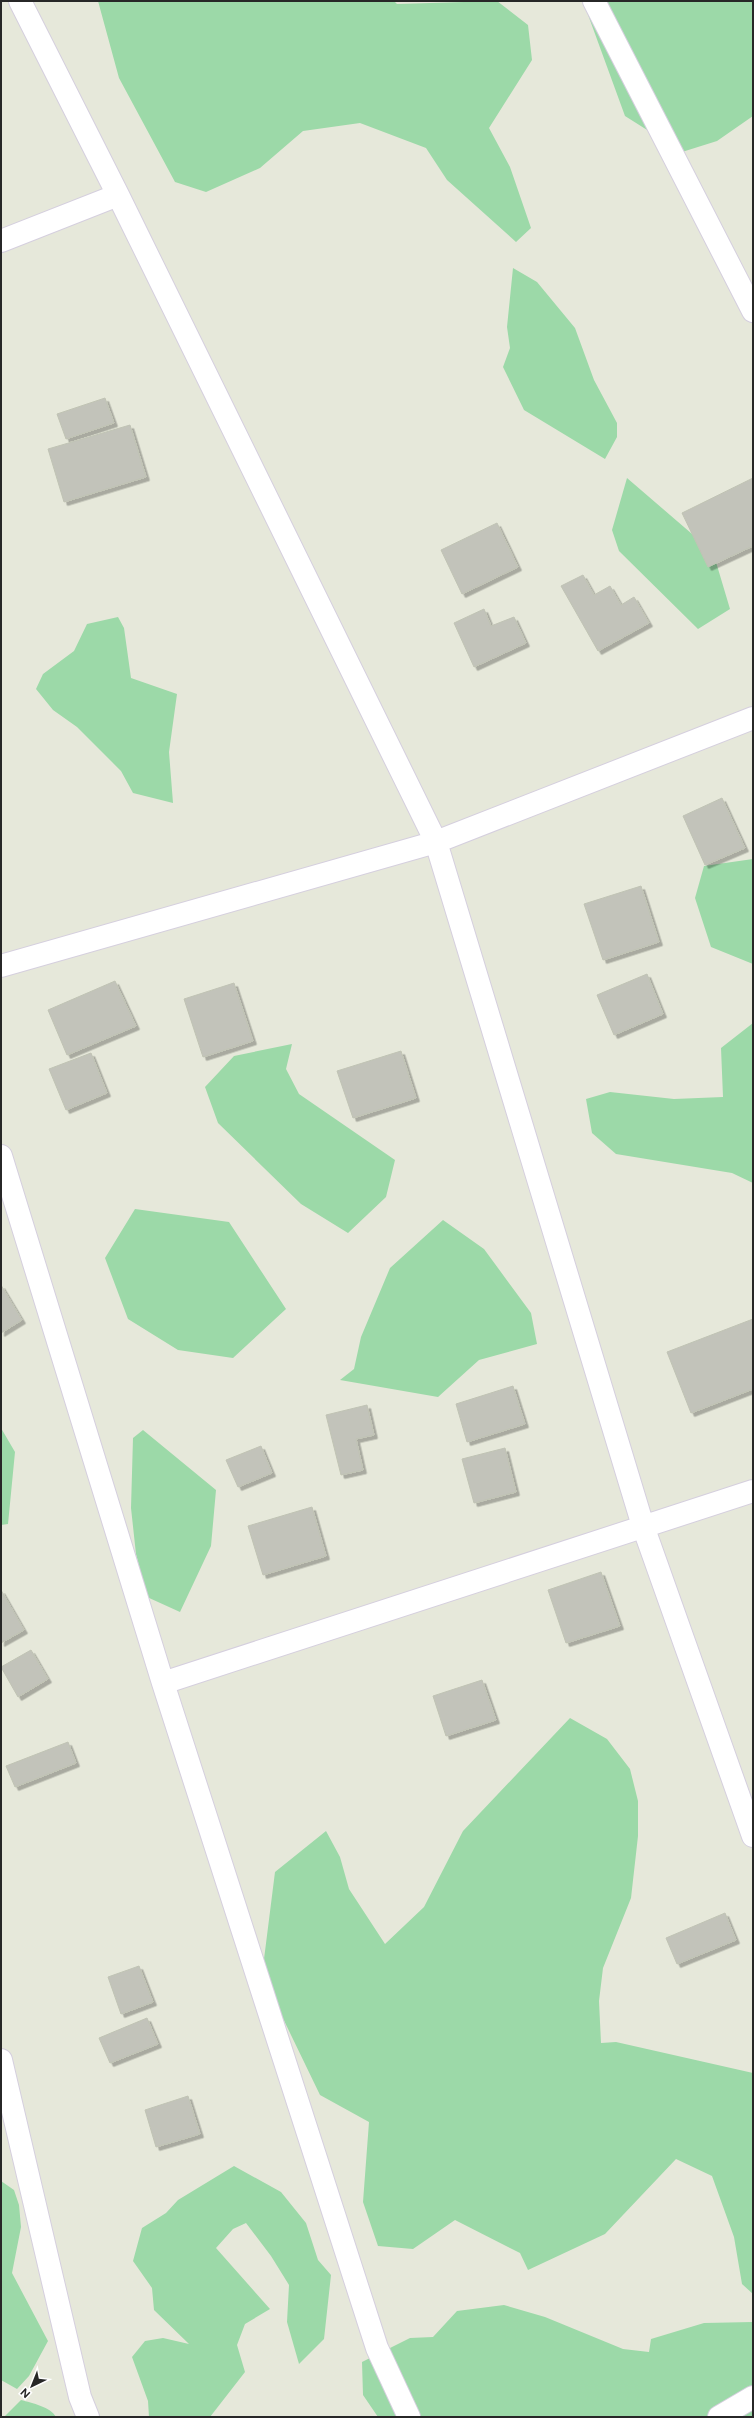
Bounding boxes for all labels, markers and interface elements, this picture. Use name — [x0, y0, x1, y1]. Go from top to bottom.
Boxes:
north arrow — [12, 2366, 52, 2406]
text: N — [18, 2385, 33, 2401]

